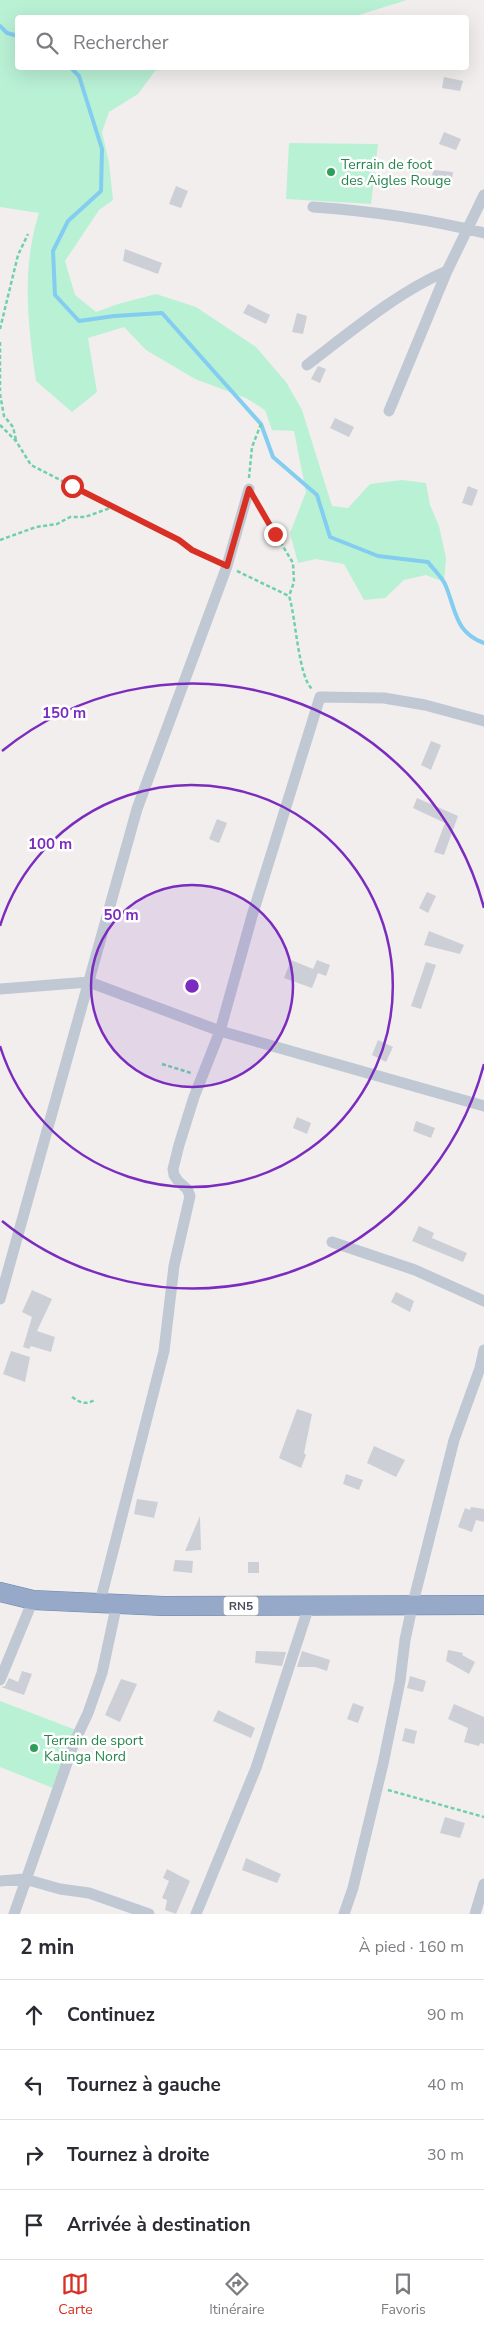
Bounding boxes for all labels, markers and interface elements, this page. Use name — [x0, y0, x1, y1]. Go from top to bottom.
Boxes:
search box — [15, 15, 469, 70]
icon: search — [33, 29, 61, 57]
text: Rechercher — [73, 30, 168, 56]
place label: Terrain de foot des Aigles Rouge — [341, 155, 451, 190]
marker: Terrain de foot des Aigles Rouge — [325, 166, 337, 178]
route start — [61, 475, 84, 498]
route end — [264, 523, 287, 546]
text: 150 m — [42, 703, 86, 723]
text: 100 m — [28, 834, 72, 854]
text: 50 m — [103, 905, 139, 925]
centre of rings — [183, 977, 201, 995]
road number: RN5 — [224, 1596, 258, 1615]
place label: Terrain de sport Kalinga Nord — [44, 1731, 143, 1766]
marker: Terrain de sport Kalinga Nord — [28, 1742, 40, 1754]
text: 2 min — [20, 1933, 74, 1961]
text: À pied · 160 m — [359, 1936, 464, 1958]
icon: ahead — [20, 2001, 48, 2029]
text: Continuez — [67, 2002, 155, 2028]
text: 90 m — [427, 2004, 464, 2026]
icon: left — [20, 2071, 48, 2099]
text: Tournez à gauche — [67, 2072, 221, 2098]
text: 40 m — [427, 2074, 464, 2096]
icon: right — [20, 2141, 48, 2169]
text: Tournez à droite — [67, 2142, 210, 2168]
text: 30 m — [427, 2144, 464, 2166]
icon: arrive — [20, 2211, 48, 2239]
text: Arrivée à destination — [67, 2212, 251, 2238]
tab: Carte — [58, 2270, 93, 2319]
tab: Itinéraire — [209, 2270, 264, 2319]
tab: Favoris — [381, 2270, 426, 2319]

